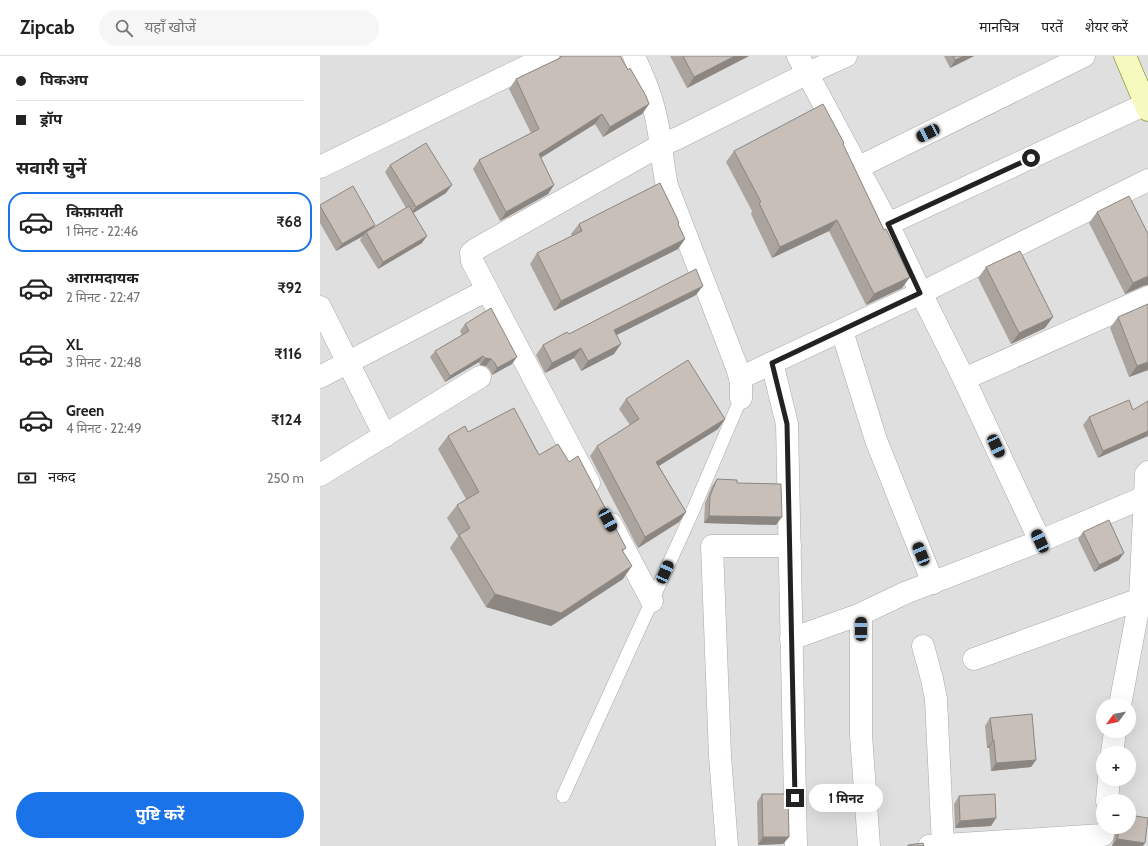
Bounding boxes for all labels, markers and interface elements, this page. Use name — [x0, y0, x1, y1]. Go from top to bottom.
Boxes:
search box — [99, 10, 379, 46]
text: Zipcab — [20, 16, 75, 39]
icon: search — [113, 17, 135, 39]
text: यहाँ खोजें — [145, 18, 196, 36]
text: मानचित्र — [979, 18, 1019, 36]
text: परतें — [1041, 18, 1063, 36]
text: शेयर करें — [1085, 18, 1128, 36]
text: पिकअप — [40, 71, 88, 89]
text: ड्रॉप — [40, 110, 62, 128]
car — [915, 122, 941, 144]
route start — [1022, 149, 1040, 167]
text: सवारी चुनें — [16, 157, 86, 179]
text: किफ़ायती — [66, 203, 123, 221]
icon: car — [18, 204, 54, 240]
text: ₹68 — [276, 213, 302, 231]
text: 1 मिनट · 22:46 — [66, 223, 138, 239]
text: आरामदायक — [66, 269, 139, 287]
icon: car — [18, 270, 54, 306]
text: ₹92 — [277, 279, 302, 297]
text: 2 मिनट · 22:47 — [66, 289, 140, 305]
icon: car — [18, 336, 54, 372]
text: XL — [66, 336, 83, 354]
text: ₹116 — [274, 345, 302, 363]
text: 3 मिनट · 22:48 — [66, 354, 142, 370]
icon: car — [18, 402, 54, 438]
text: Green — [66, 402, 104, 420]
text: ₹124 — [271, 411, 302, 429]
text: 4 मिनट · 22:49 — [66, 420, 142, 436]
car — [985, 433, 1007, 459]
icon: cash — [16, 467, 38, 489]
text: नकद — [48, 468, 76, 486]
text: 250 m — [267, 470, 304, 486]
car — [597, 507, 619, 533]
car — [1029, 528, 1051, 554]
car — [911, 541, 931, 567]
car — [655, 559, 675, 585]
car — [855, 617, 867, 641]
north arrow — [1096, 698, 1136, 738]
map controls — [1096, 698, 1136, 834]
button: + — [1096, 746, 1136, 786]
callout: 1 मिनट — [809, 784, 883, 812]
route end — [786, 789, 804, 807]
text: 1 मिनट — [828, 790, 864, 806]
button: पुष्टि करें — [16, 792, 304, 838]
button: − — [1096, 794, 1136, 834]

